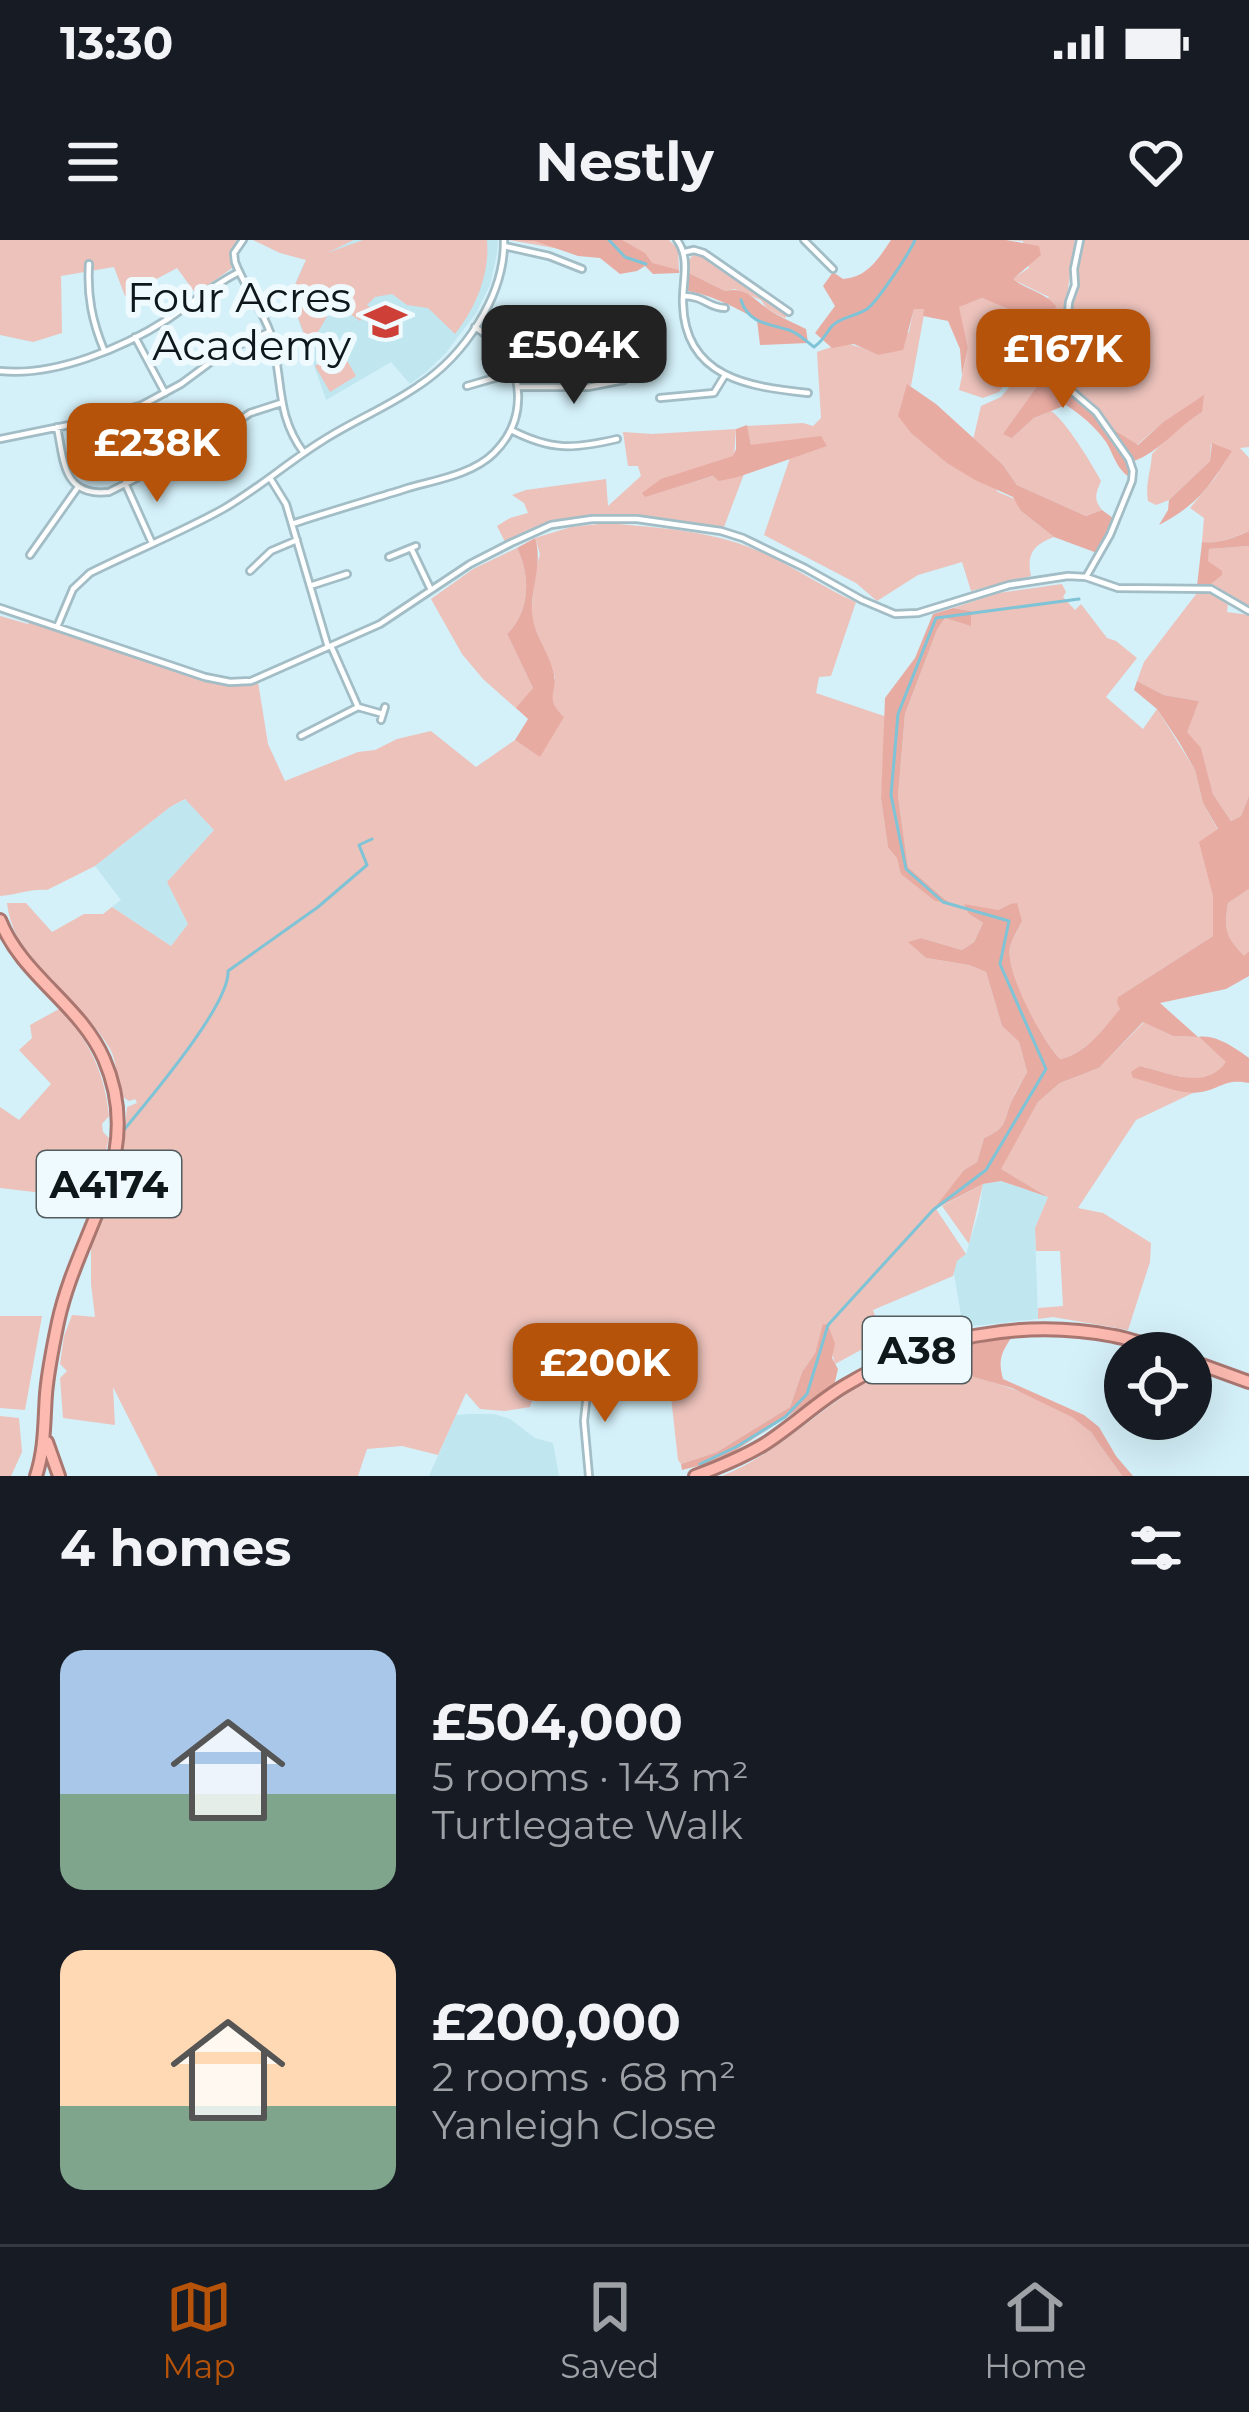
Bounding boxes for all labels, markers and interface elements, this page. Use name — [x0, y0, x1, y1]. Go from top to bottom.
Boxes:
text: 13:30 — [60, 15, 173, 70]
icon: menu — [60, 129, 126, 195]
text: Nestly — [535, 129, 714, 195]
icon: heart — [1123, 129, 1189, 195]
place label: Four Acres Academy — [127, 271, 351, 371]
school or university icon: Four Acres Academy — [362, 298, 408, 344]
pin: £504K — [490, 305, 658, 407]
pin: £167K — [979, 309, 1147, 411]
text: £504K — [509, 320, 639, 368]
text: £167K — [1003, 324, 1123, 372]
pin: £238K — [73, 403, 241, 505]
text: £238K — [94, 418, 220, 466]
road number: A4174 — [37, 1151, 181, 1217]
road number: A38 — [863, 1317, 971, 1383]
pin: £200K — [521, 1323, 689, 1425]
map controls — [1104, 1332, 1212, 1440]
button: locate — [1104, 1332, 1212, 1440]
text: £200K — [540, 1338, 670, 1386]
icon: filters — [1123, 1515, 1189, 1581]
text: 4 homes — [60, 1517, 291, 1579]
text: £504,000 — [432, 1691, 683, 1753]
icon: home — [156, 1698, 300, 1842]
text: 5 rooms · 143 m² — [432, 1753, 749, 1801]
text: Turtlegate Walk — [432, 1801, 743, 1849]
text: £200,000 — [432, 1991, 681, 2053]
icon: home — [156, 1998, 300, 2142]
text: 2 rooms · 68 m² — [432, 2053, 736, 2101]
text: Yanleigh Close — [432, 2101, 717, 2149]
tab: Map — [162, 2274, 236, 2386]
tab: Saved — [560, 2274, 660, 2386]
tab: Home — [984, 2274, 1087, 2386]

